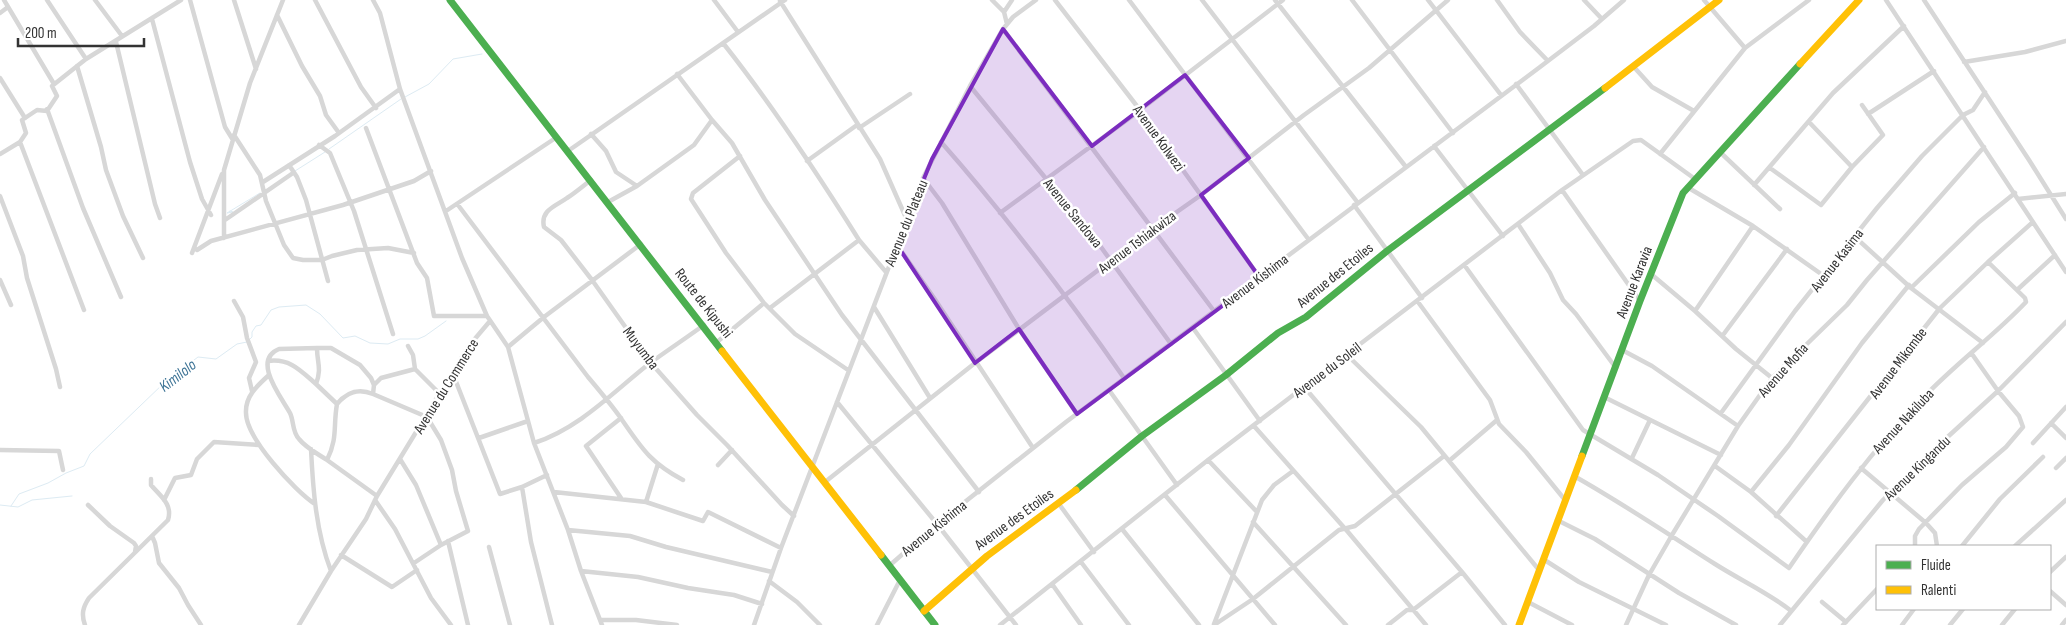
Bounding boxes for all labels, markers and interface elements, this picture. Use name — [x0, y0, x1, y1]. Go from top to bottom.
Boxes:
scale bar — [18, 15, 144, 47]
text: 200 m — [25, 24, 57, 43]
street label: Avenue Kolwezi — [1128, 101, 1189, 175]
street label: Avenue Sandowa — [1038, 174, 1107, 252]
street label: Avenue du Plateau — [880, 177, 932, 270]
street label: Avenue Tshiakwiza — [1094, 207, 1180, 279]
street label: Avenue Kasima — [1806, 225, 1868, 297]
street label: Avenue des Etoiles — [1292, 239, 1377, 313]
street label: Avenue Karavia — [1612, 243, 1657, 322]
street label: Avenue Kishima — [1217, 250, 1293, 313]
street label: Route de Kipushi — [670, 265, 737, 342]
street label: Muyumba — [618, 323, 663, 374]
street label: Avenue Mikombe — [1865, 324, 1931, 404]
street label: Avenue du Commerce — [409, 335, 483, 438]
street label: Avenue du Soleil — [1288, 338, 1365, 403]
street label: Avenue Mofia — [1753, 339, 1813, 402]
water label: Kimilolo — [156, 356, 201, 397]
street label: Avenue Nakiluba — [1868, 385, 1938, 459]
street label: Avenue Kingandu — [1879, 432, 1955, 506]
street label: Avenue des Etoiles — [970, 484, 1058, 555]
street label: Avenue Kishima — [897, 496, 971, 561]
legend — [1876, 545, 2051, 610]
text: Fluide — [1921, 556, 1951, 575]
text: Ralenti — [1921, 581, 1956, 600]

